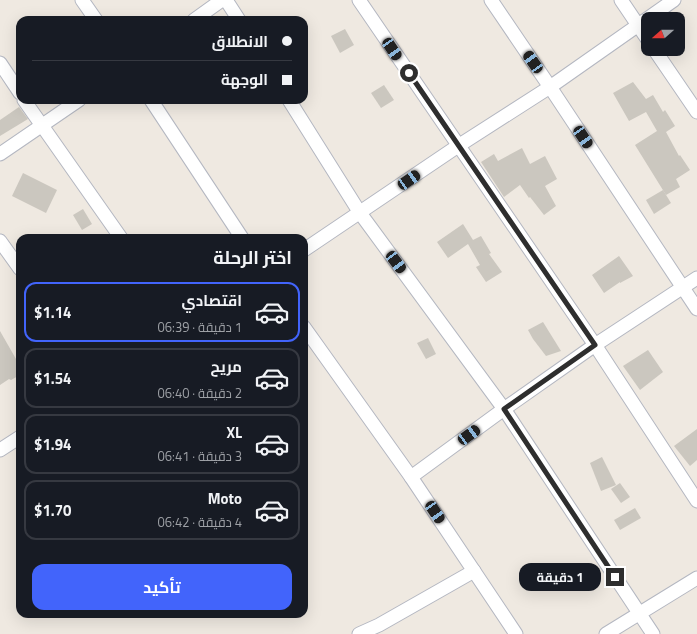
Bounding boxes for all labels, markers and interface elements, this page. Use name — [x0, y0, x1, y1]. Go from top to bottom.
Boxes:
north arrow — [641, 12, 685, 56]
map controls — [641, 12, 685, 56]
text: الانطلاق — [212, 30, 268, 53]
car — [380, 36, 404, 62]
car — [521, 49, 545, 75]
route start — [400, 64, 418, 82]
text: الوجهة — [221, 68, 268, 91]
car — [571, 124, 595, 150]
car — [396, 168, 422, 192]
text: اختر الرحلة — [213, 244, 292, 271]
car — [384, 249, 408, 275]
text: اقتصادي — [182, 289, 242, 312]
icon: car — [254, 294, 290, 330]
text: $1.14 — [34, 301, 71, 324]
text: 1 دقيقة · 06:39 — [158, 317, 242, 337]
text: مريح — [210, 355, 242, 378]
icon: car — [254, 360, 290, 396]
text: $1.54 — [34, 367, 71, 390]
text: 2 دقيقة · 06:40 — [158, 383, 242, 403]
text: XL — [226, 421, 242, 444]
car — [456, 423, 482, 447]
icon: car — [254, 426, 290, 462]
text: $1.94 — [34, 433, 71, 456]
text: 3 دقيقة · 06:41 — [158, 446, 242, 466]
text: Moto — [208, 487, 242, 510]
icon: car — [254, 492, 290, 528]
text: $1.70 — [34, 499, 71, 522]
car — [423, 499, 447, 525]
text: 4 دقيقة · 06:42 — [158, 512, 242, 532]
callout: 1 دقيقة — [519, 563, 601, 591]
button: تأكيد — [32, 564, 292, 610]
text: 1 دقيقة — [537, 567, 583, 587]
route end — [606, 568, 624, 586]

